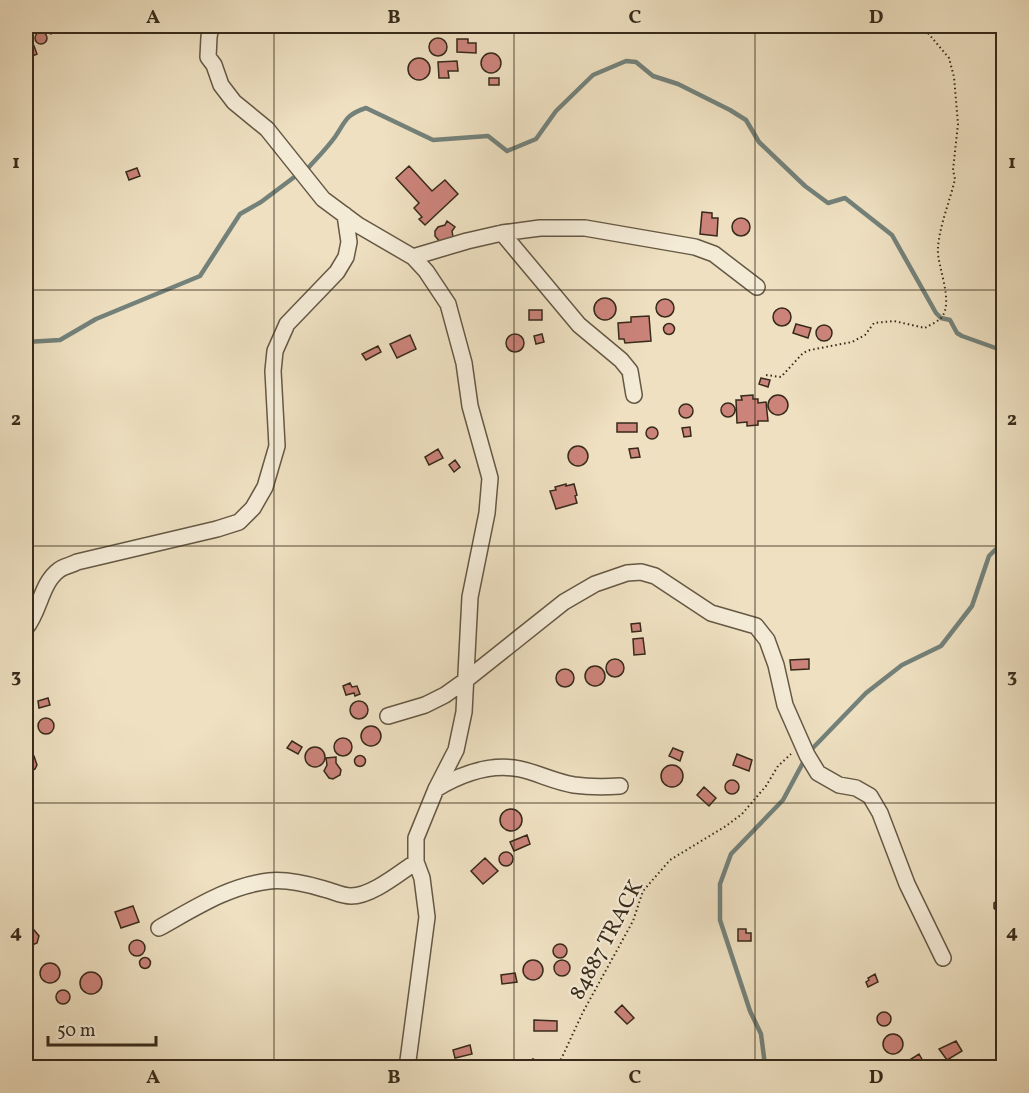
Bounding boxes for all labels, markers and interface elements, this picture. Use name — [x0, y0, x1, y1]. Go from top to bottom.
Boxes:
text: A — [146, 4, 160, 32]
text: B — [387, 4, 401, 32]
text: C — [629, 4, 642, 32]
text: D — [869, 4, 883, 32]
text: 1 — [12, 149, 20, 177]
text: 1 — [1008, 149, 1016, 177]
text: 2 — [11, 406, 21, 434]
text: 2 — [1007, 406, 1017, 434]
text: 3 — [11, 663, 21, 691]
text: 3 — [1007, 663, 1017, 691]
street label: 84887 TRACK — [563, 875, 652, 1006]
text: 4 — [10, 919, 22, 947]
text: 4 — [1006, 919, 1018, 947]
scale bar — [48, 1009, 156, 1047]
text: 50 m — [57, 1019, 96, 1044]
text: A — [146, 1064, 160, 1092]
text: B — [387, 1064, 401, 1092]
text: C — [629, 1064, 642, 1092]
text: D — [869, 1064, 883, 1092]

